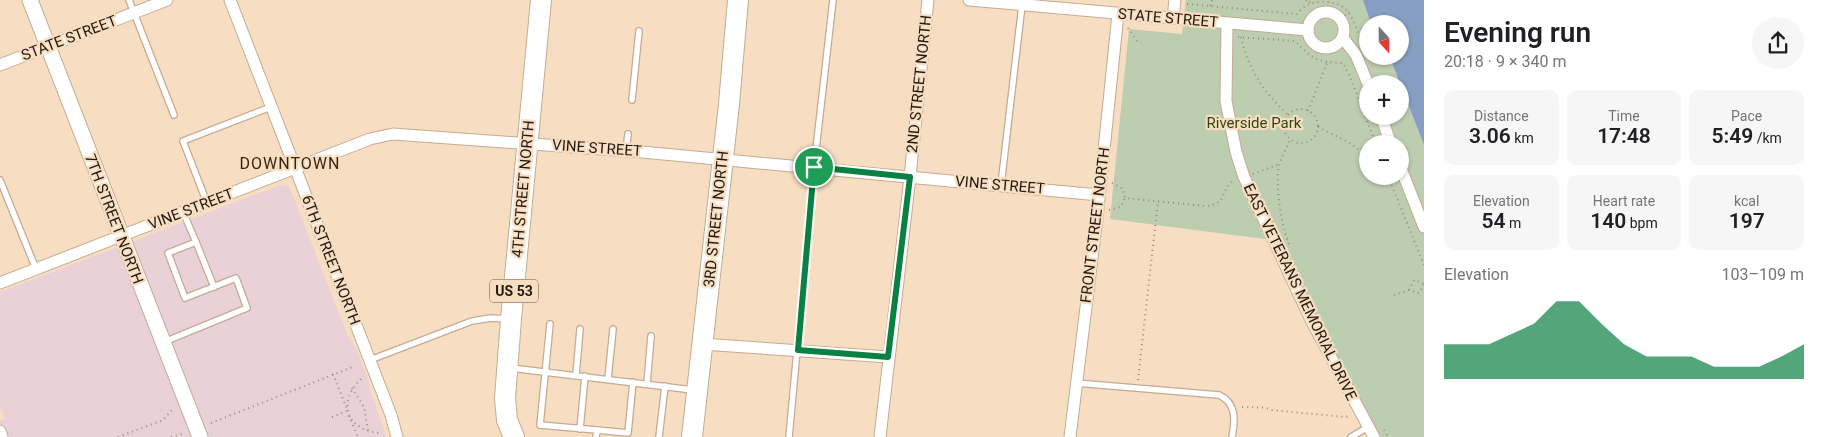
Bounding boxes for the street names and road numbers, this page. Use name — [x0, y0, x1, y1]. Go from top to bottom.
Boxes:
street label: STATE STREET — [1117, 5, 1219, 31]
street label: STATE STREET — [19, 12, 119, 64]
street label: 2ND STREET NORTH — [903, 14, 935, 154]
street label: 4TH STREET NORTH — [508, 120, 538, 258]
street label: VINE STREET — [552, 136, 642, 160]
street label: FRONT STREET NORTH — [1077, 146, 1113, 304]
street label: 3RD STREET NORTH — [700, 150, 732, 288]
street label: 7TH STREET NORTH — [81, 151, 147, 287]
street label: VINE STREET — [954, 172, 1046, 198]
street label: EAST VETERANS MEMORIAL DRIVE — [1240, 181, 1361, 404]
street label: VINE STREET — [146, 184, 236, 233]
street label: 6TH STREET NORTH — [298, 192, 364, 328]
road number: US 53 — [490, 280, 538, 302]

